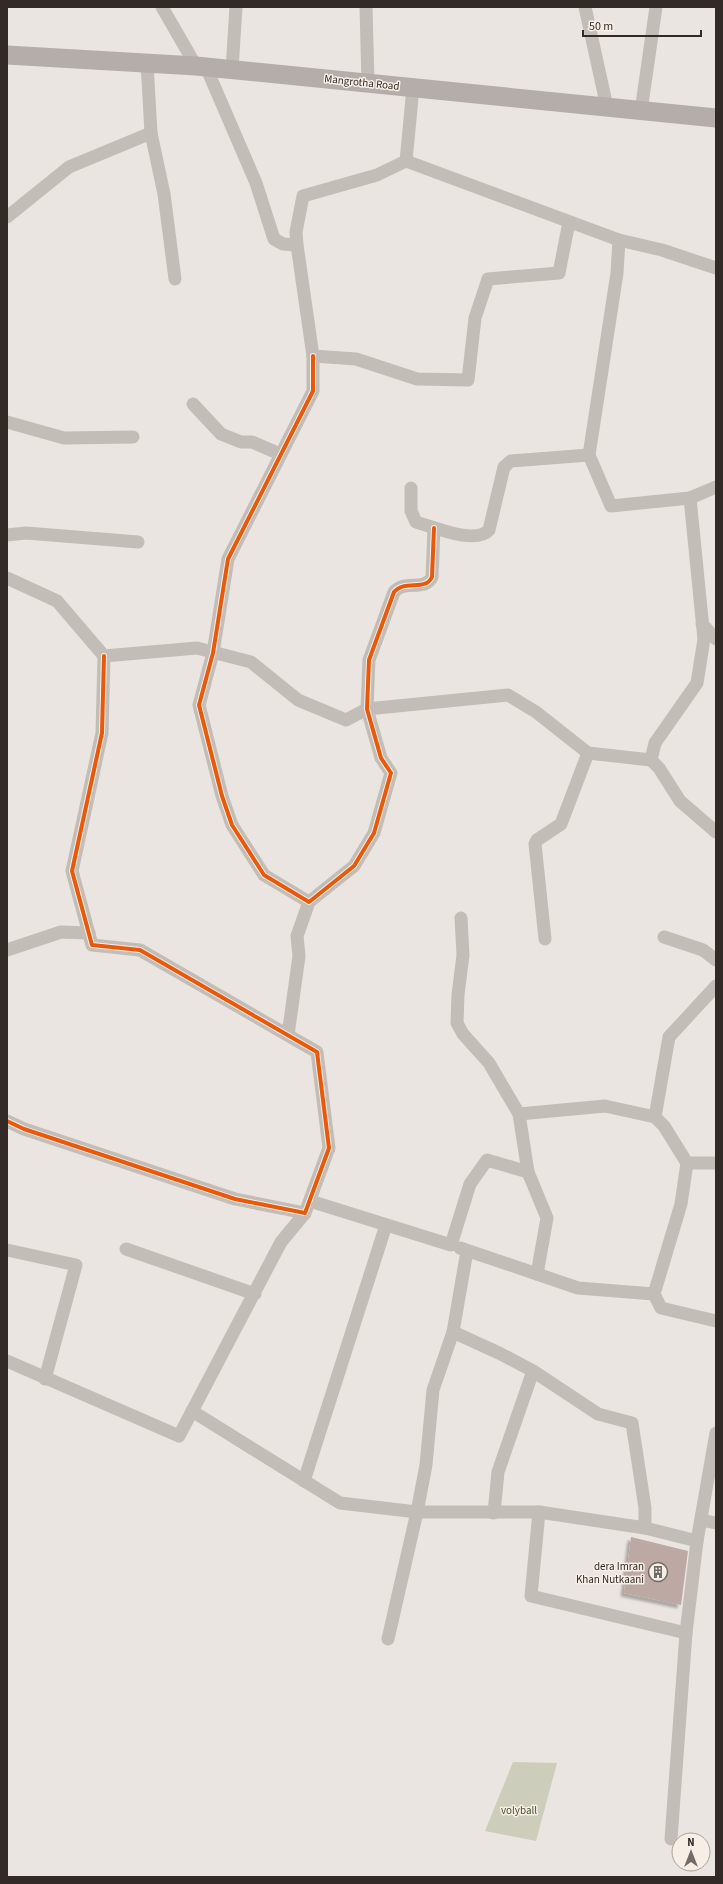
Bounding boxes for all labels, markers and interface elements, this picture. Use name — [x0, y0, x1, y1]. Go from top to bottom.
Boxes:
scale bar — [583, 12, 701, 38]
text: 50 m — [589, 18, 613, 35]
street label: Mangrotha Road — [324, 71, 400, 94]
place label: dera Imran Khan Nutkaani — [576, 1559, 644, 1587]
building icon: dera Imran Khan Nutkaani — [647, 1561, 669, 1583]
park label: volyball — [501, 1803, 537, 1818]
north arrow — [671, 1832, 711, 1872]
text: N — [687, 1835, 695, 1850]

